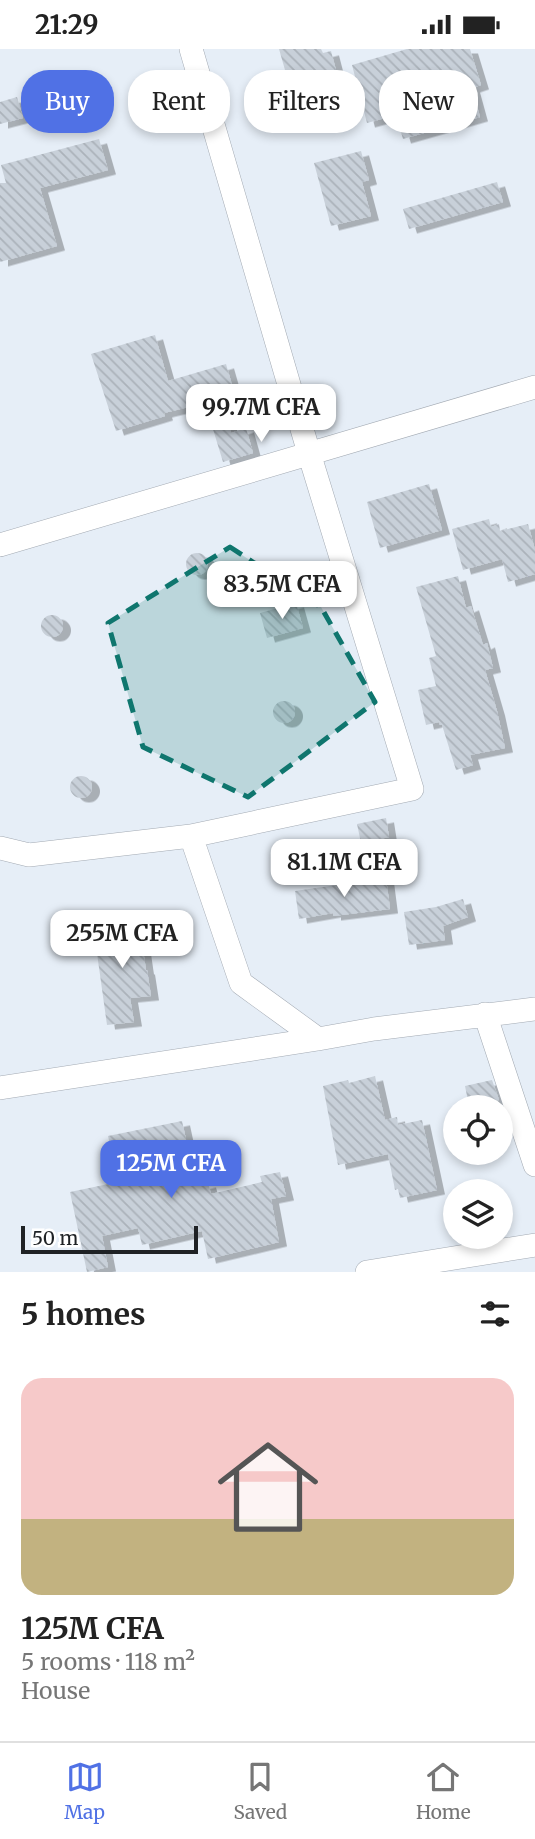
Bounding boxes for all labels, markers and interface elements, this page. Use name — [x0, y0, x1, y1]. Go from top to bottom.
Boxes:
text: 21:29 — [35, 8, 99, 41]
chip: Buy — [21, 70, 114, 133]
chip: Rent — [128, 70, 230, 133]
chip: Filters — [244, 70, 365, 133]
chip: New — [379, 70, 478, 133]
pin: 99.7M CFA — [181, 385, 341, 444]
text: 99.7M CFA — [202, 392, 320, 421]
pin: 83.5M CFA — [202, 561, 362, 621]
text: 83.5M CFA — [223, 569, 341, 598]
pin: 81.1M CFA — [264, 839, 424, 899]
text: 81.1M CFA — [287, 847, 401, 876]
pin: 255M CFA — [50, 911, 194, 970]
text: 255M CFA — [66, 918, 178, 947]
map controls — [443, 1095, 513, 1249]
button: locate — [443, 1095, 513, 1165]
pin: 125M CFA — [99, 1141, 243, 1200]
text: 125M CFA — [116, 1148, 226, 1177]
button: layers — [443, 1179, 513, 1249]
scale bar — [21, 1223, 198, 1255]
text: 50 m — [32, 1226, 78, 1250]
text: 5 homes — [21, 1295, 146, 1333]
icon: filters — [476, 1295, 514, 1333]
icon: home — [205, 1424, 331, 1550]
text: 125M CFA — [21, 1609, 164, 1647]
text: 5 rooms · 118 m² — [21, 1647, 195, 1676]
text: House — [21, 1676, 90, 1705]
tab: Map — [64, 1758, 105, 1824]
tab: Saved — [233, 1758, 287, 1824]
tab: Home — [416, 1758, 471, 1824]

